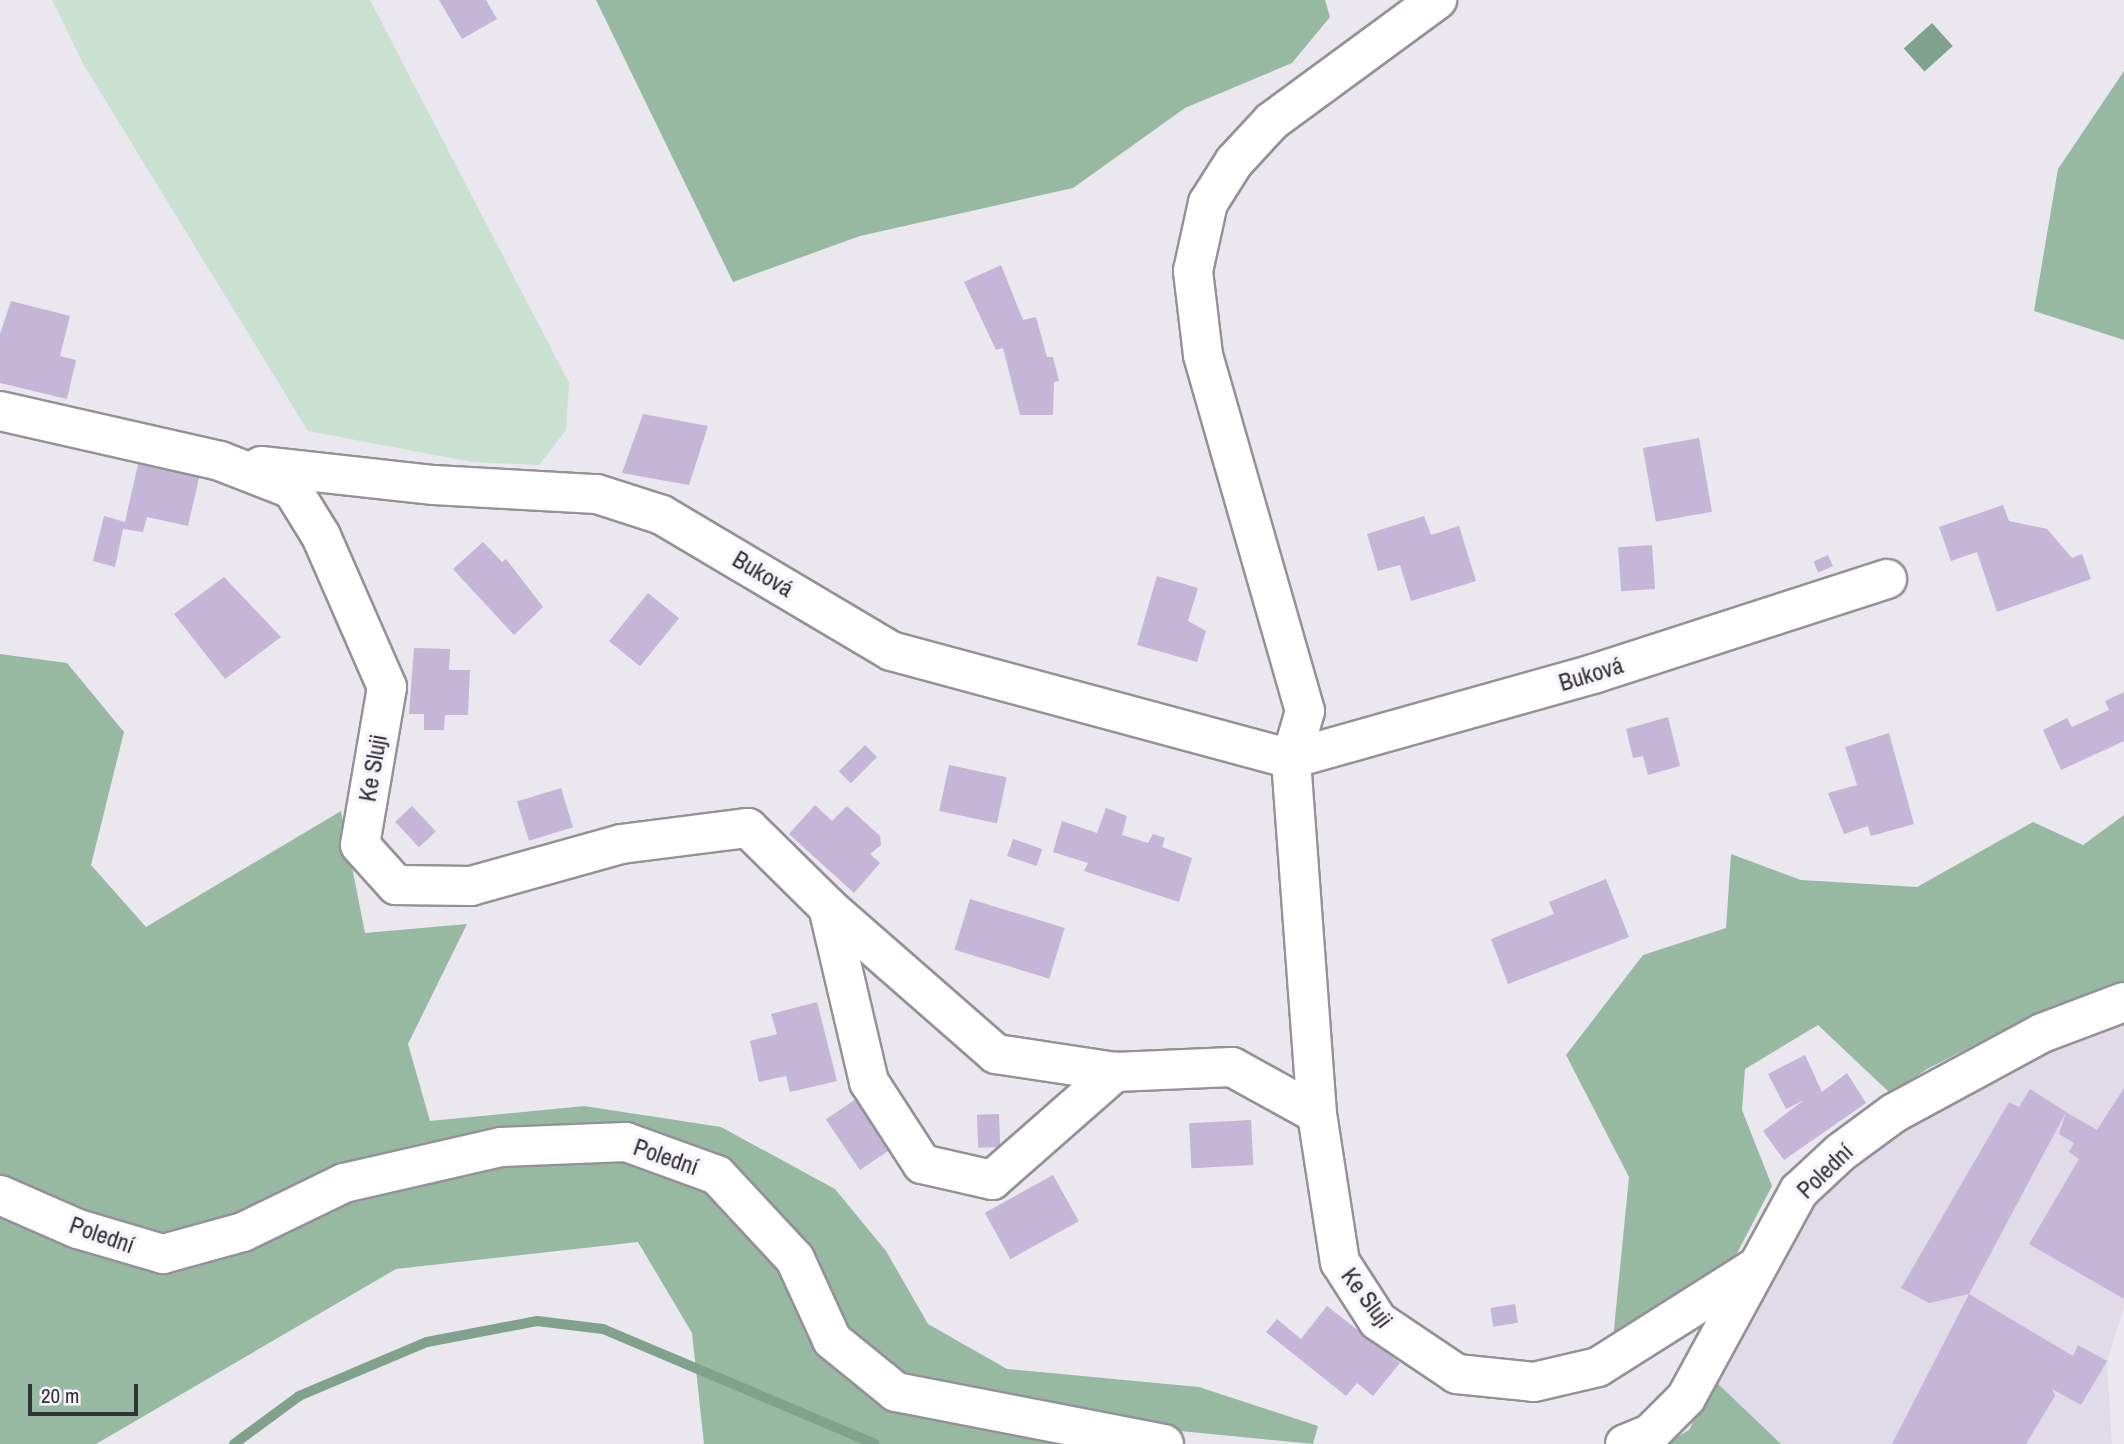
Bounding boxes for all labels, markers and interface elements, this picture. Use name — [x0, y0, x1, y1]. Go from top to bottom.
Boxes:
street label: Buková — [727, 545, 799, 603]
street label: Buková — [1555, 651, 1627, 697]
street label: Ke Sluji — [353, 732, 393, 804]
street label: Polední — [630, 1133, 702, 1181]
street label: Polední — [1791, 1137, 1859, 1205]
street label: Polední — [66, 1211, 138, 1259]
street label: Ke Sluji — [1335, 1262, 1399, 1334]
scale bar — [32, 1370, 142, 1414]
text: 20 m — [41, 1381, 79, 1410]

